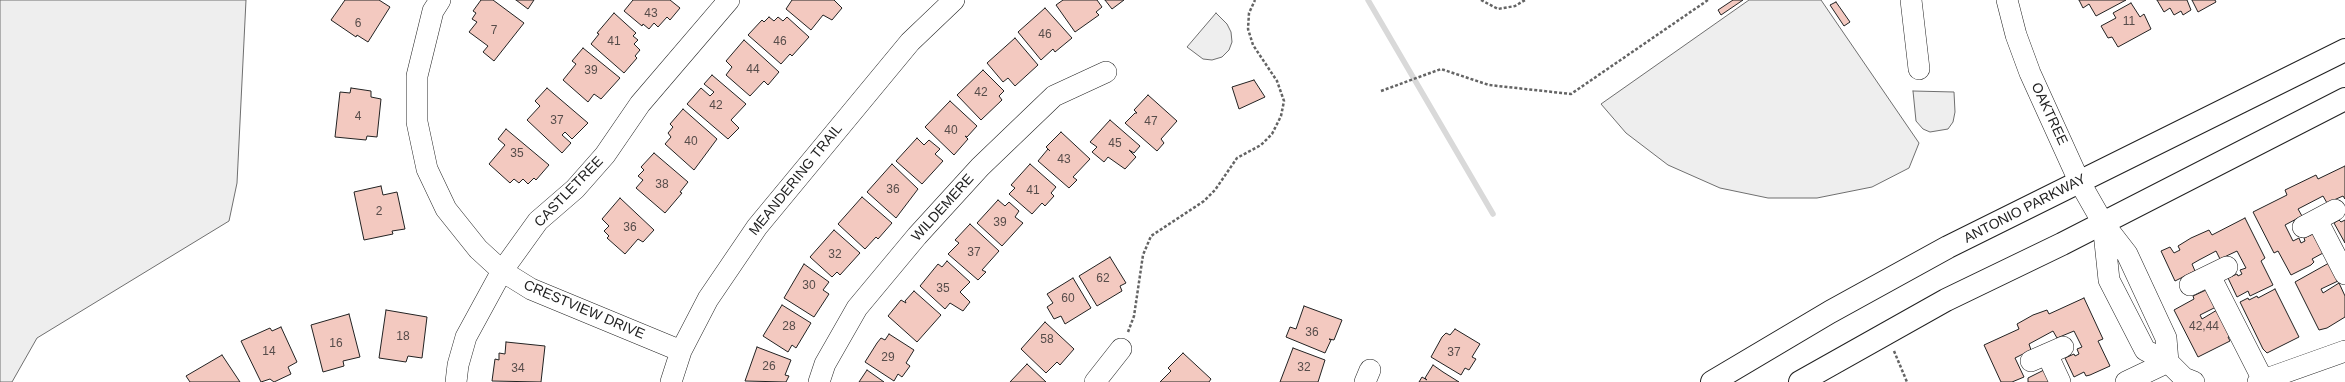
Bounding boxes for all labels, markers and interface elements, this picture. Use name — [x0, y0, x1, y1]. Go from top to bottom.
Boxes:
house number: 43 — [644, 7, 658, 21]
house number: 11 — [2123, 15, 2135, 29]
house number: 6 — [355, 17, 361, 31]
house number: 7 — [491, 24, 497, 38]
house number: 46 — [1038, 28, 1052, 42]
house number: 41 — [607, 35, 621, 49]
house number: 46 — [773, 35, 787, 49]
house number: 44 — [746, 63, 760, 77]
house number: 39 — [584, 64, 598, 78]
street label: OAKTREE — [2027, 80, 2071, 148]
house number: 42 — [974, 86, 988, 100]
house number: 42 — [709, 99, 723, 113]
house number: 4 — [355, 110, 361, 124]
house number: 37 — [550, 114, 564, 128]
house number: 47 — [1144, 115, 1158, 129]
street label: MEANDERING TRAIL — [746, 121, 846, 239]
house number: 40 — [944, 124, 958, 138]
house number: 40 — [684, 135, 698, 149]
house number: 45 — [1108, 137, 1122, 151]
house number: 35 — [510, 147, 524, 161]
street label: CASTLETREE — [531, 153, 607, 231]
house number: 43 — [1057, 153, 1071, 167]
street label: WILDEMERE — [908, 171, 978, 245]
street label: ANTONIO PARKWAY — [1961, 171, 2089, 247]
house number: 38 — [655, 178, 669, 192]
house number: 36 — [886, 183, 900, 197]
house number: 41 — [1026, 184, 1040, 198]
house number: 2 — [376, 205, 382, 219]
house number: 39 — [993, 216, 1007, 230]
house number: 36 — [623, 221, 637, 235]
house number: 37 — [967, 246, 981, 260]
house number: 32 — [828, 248, 842, 262]
house number: 62 — [1096, 272, 1110, 286]
street label: CRESTVIEW DRIVE — [521, 277, 647, 343]
house number: 30 — [802, 279, 816, 293]
house number: 35 — [936, 282, 950, 296]
house number: 60 — [1061, 292, 1075, 306]
house number: 28 — [782, 320, 796, 334]
house number: 42,44 — [2189, 320, 2219, 334]
house number: 36 — [1305, 326, 1319, 340]
house number: 18 — [396, 330, 410, 344]
house number: 58 — [1040, 333, 1054, 347]
house number: 16 — [329, 337, 343, 351]
house number: 14 — [262, 345, 276, 359]
house number: 37 — [1447, 346, 1461, 360]
house number: 29 — [881, 351, 895, 365]
house number: 26 — [762, 360, 776, 374]
house number: 32 — [1297, 361, 1311, 375]
house number: 34 — [511, 362, 525, 376]

